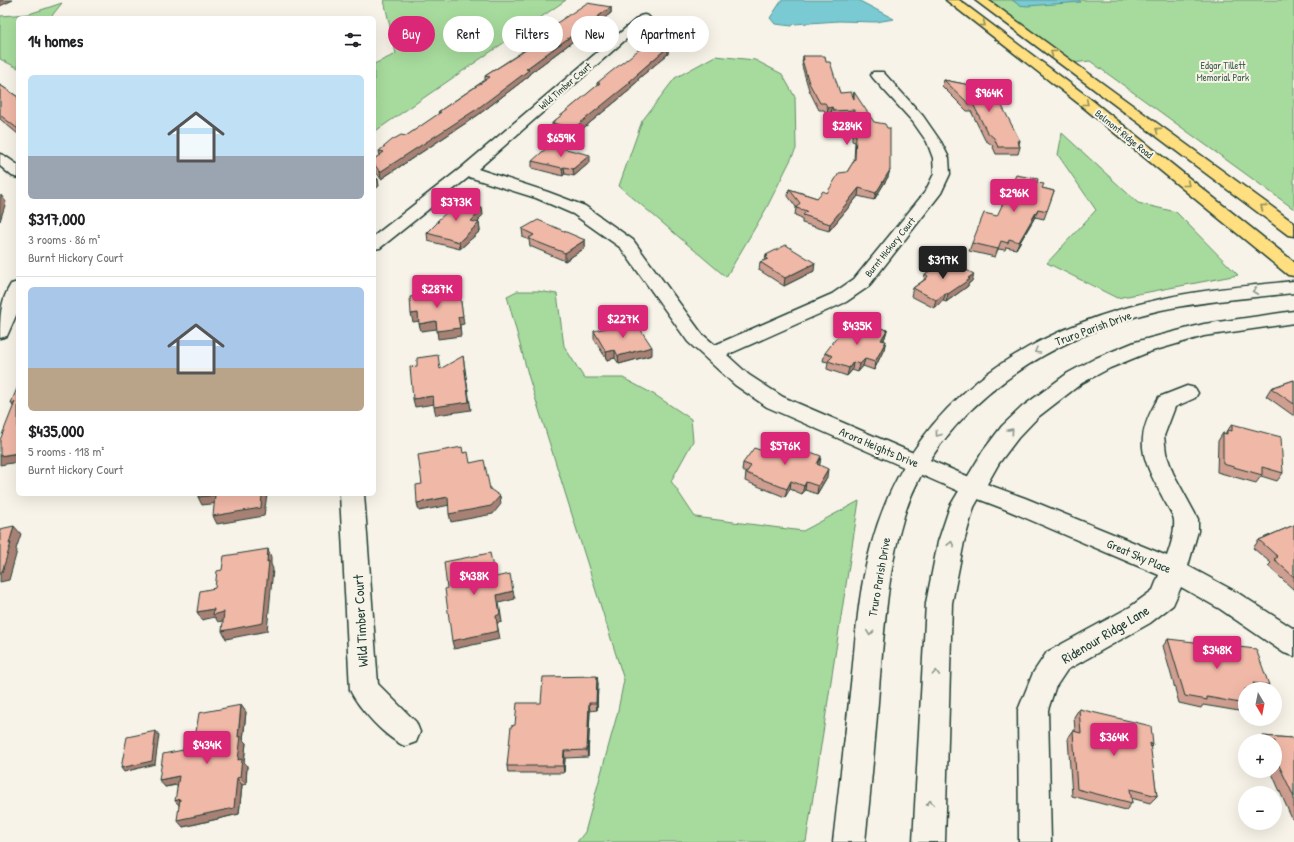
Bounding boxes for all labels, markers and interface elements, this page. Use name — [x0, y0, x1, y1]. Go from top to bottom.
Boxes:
chip: Buy — [388, 16, 435, 52]
chip: Rent — [443, 16, 494, 52]
chip: Filters — [502, 16, 563, 52]
chip: New — [571, 16, 619, 52]
chip: Apartment — [627, 16, 709, 52]
one-way arrow — [978, 19, 985, 26]
text: 14 homes — [28, 29, 83, 52]
icon: filters — [342, 29, 364, 51]
one-way arrow — [1051, 51, 1058, 58]
street label: Wild Timber Court — [536, 59, 595, 113]
park label: Edgar Tillett Memorial Park — [1197, 59, 1249, 84]
pin: $964K — [961, 79, 1017, 113]
text: $964K — [975, 83, 1003, 101]
one-way arrow — [1081, 98, 1088, 105]
icon: home — [160, 101, 232, 173]
street label: Belmont Ridge Road — [1092, 107, 1156, 161]
pin: $284K — [819, 112, 875, 146]
text: $284K — [832, 116, 862, 134]
pin: $659K — [533, 124, 589, 158]
text: $659K — [547, 128, 575, 146]
one-way arrow — [1156, 128, 1163, 135]
pin: $296K — [986, 179, 1042, 213]
one-way arrow — [1183, 180, 1190, 187]
text: $296K — [999, 183, 1029, 201]
pin: $373K — [428, 188, 484, 222]
text: $373K — [440, 192, 472, 210]
one-way arrow — [1260, 205, 1267, 212]
text: $317,000 — [28, 207, 85, 230]
street label: Burnt Hickory Court — [862, 214, 918, 280]
text: 3 rooms · 86 m² — [28, 230, 100, 248]
pin: $317K — [915, 246, 971, 280]
text: Burnt Hickory Court — [28, 248, 123, 266]
text: $317K — [928, 250, 958, 268]
pin: $287K — [409, 275, 465, 309]
text: $287K — [421, 279, 453, 297]
one-way arrow — [1252, 286, 1258, 295]
pin: $227K — [595, 305, 651, 339]
street label: Truro Parish Drive — [1052, 306, 1134, 350]
text: $227K — [607, 309, 639, 327]
pin: $435K — [829, 312, 885, 346]
icon: home — [160, 313, 232, 385]
text: $435K — [842, 316, 872, 334]
one-way arrow — [1034, 346, 1041, 353]
text: $435,000 — [28, 419, 84, 442]
street label: Arora Heights Drive — [837, 423, 922, 472]
one-way arrow — [1007, 428, 1014, 436]
one-way arrow — [935, 430, 943, 437]
pin: $576K — [757, 432, 813, 466]
text: $576K — [770, 436, 800, 454]
text: 5 rooms · 118 m² — [28, 442, 104, 460]
text: Burnt Hickory Court — [28, 460, 123, 478]
street label: Great Sky Place — [1104, 535, 1174, 577]
street label: Truro Parish Drive — [864, 536, 894, 618]
one-way arrow — [946, 541, 955, 548]
pin: $438K — [446, 562, 502, 596]
text: $438K — [459, 566, 489, 584]
street label: Wild Timber Court — [348, 574, 372, 668]
street label: Ridenour Ridge Lane — [1058, 600, 1153, 669]
one-way arrow — [866, 630, 875, 636]
pin: $348K — [1189, 636, 1245, 670]
text: $348K — [1202, 640, 1232, 658]
one-way arrow — [932, 670, 940, 676]
north arrow — [1238, 682, 1282, 726]
map controls — [1238, 682, 1282, 830]
pin: $364K — [1086, 723, 1142, 757]
text: $364K — [1099, 727, 1129, 745]
pin: $434K — [179, 731, 235, 765]
button: + — [1238, 734, 1282, 778]
text: $434K — [193, 735, 221, 753]
button: − — [1238, 786, 1282, 830]
one-way arrow — [926, 800, 935, 806]

